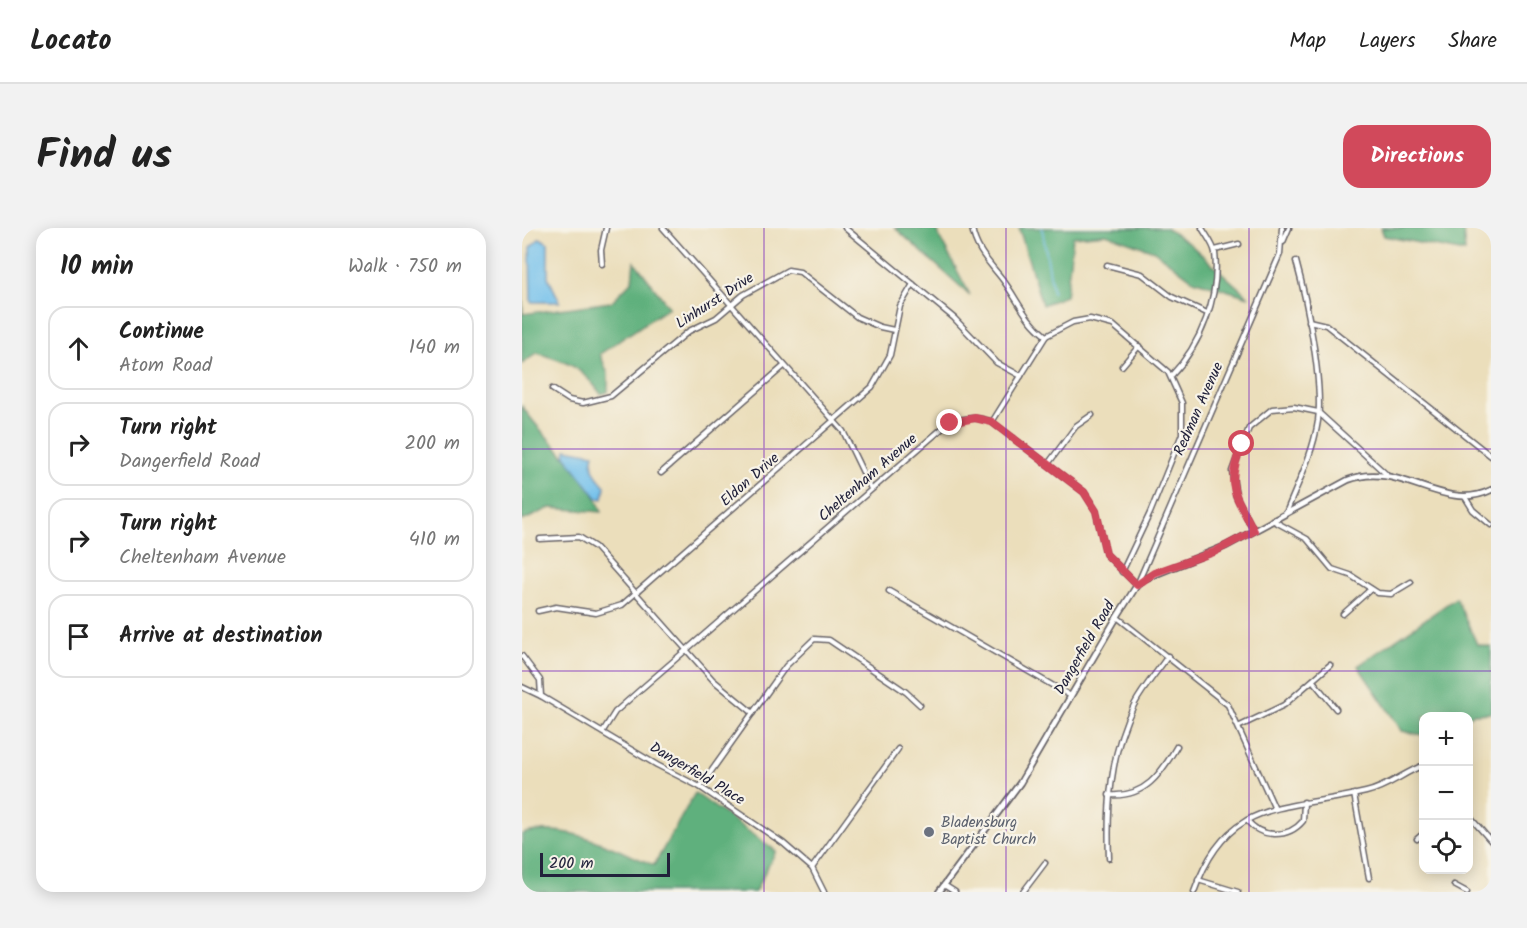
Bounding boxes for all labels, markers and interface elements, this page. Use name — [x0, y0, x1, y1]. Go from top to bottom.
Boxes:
text: Locato — [30, 19, 111, 64]
text: Map — [1289, 25, 1326, 58]
text: Layers — [1359, 25, 1415, 58]
text: Share — [1448, 25, 1497, 58]
text: Find us — [36, 123, 172, 190]
button: Directions — [1343, 125, 1491, 188]
text: 10 min — [60, 246, 134, 288]
text: Walk · 750 m — [348, 251, 462, 283]
street label: Linhurst Drive — [671, 266, 759, 335]
text: Continue — [119, 315, 204, 350]
icon: ahead — [62, 332, 95, 365]
text: 140 m — [409, 332, 460, 364]
text: Atom Road — [119, 350, 212, 382]
street label: Redman Avenue — [1168, 358, 1230, 460]
route end — [936, 409, 962, 435]
text: Turn right — [119, 411, 217, 446]
icon: right — [62, 428, 95, 461]
text: 200 m — [404, 428, 460, 460]
street label: Cheltenham Avenue — [813, 428, 923, 528]
route start — [1228, 430, 1254, 456]
text: Dangerfield Road — [119, 446, 260, 478]
street label: Eldon Drive — [715, 447, 785, 513]
text: Turn right — [119, 507, 217, 542]
icon: right — [62, 524, 95, 557]
text: 410 m — [409, 524, 460, 556]
text: Cheltenham Avenue — [119, 542, 286, 574]
street label: Dangerfield Road — [1048, 596, 1122, 700]
text: Arrive at destination — [119, 619, 322, 654]
icon: arrive — [62, 620, 95, 653]
map controls — [1419, 712, 1473, 874]
button: + — [1419, 712, 1473, 766]
street label: Dangerfield Place — [645, 736, 750, 812]
button: − — [1419, 766, 1473, 820]
place label: Bladensburg Baptist Church — [941, 811, 1036, 852]
button: locate — [1419, 820, 1473, 874]
marker: Bladensburg Baptist Church — [922, 825, 936, 839]
scale bar — [540, 850, 670, 878]
text: 200 m — [549, 851, 593, 876]

